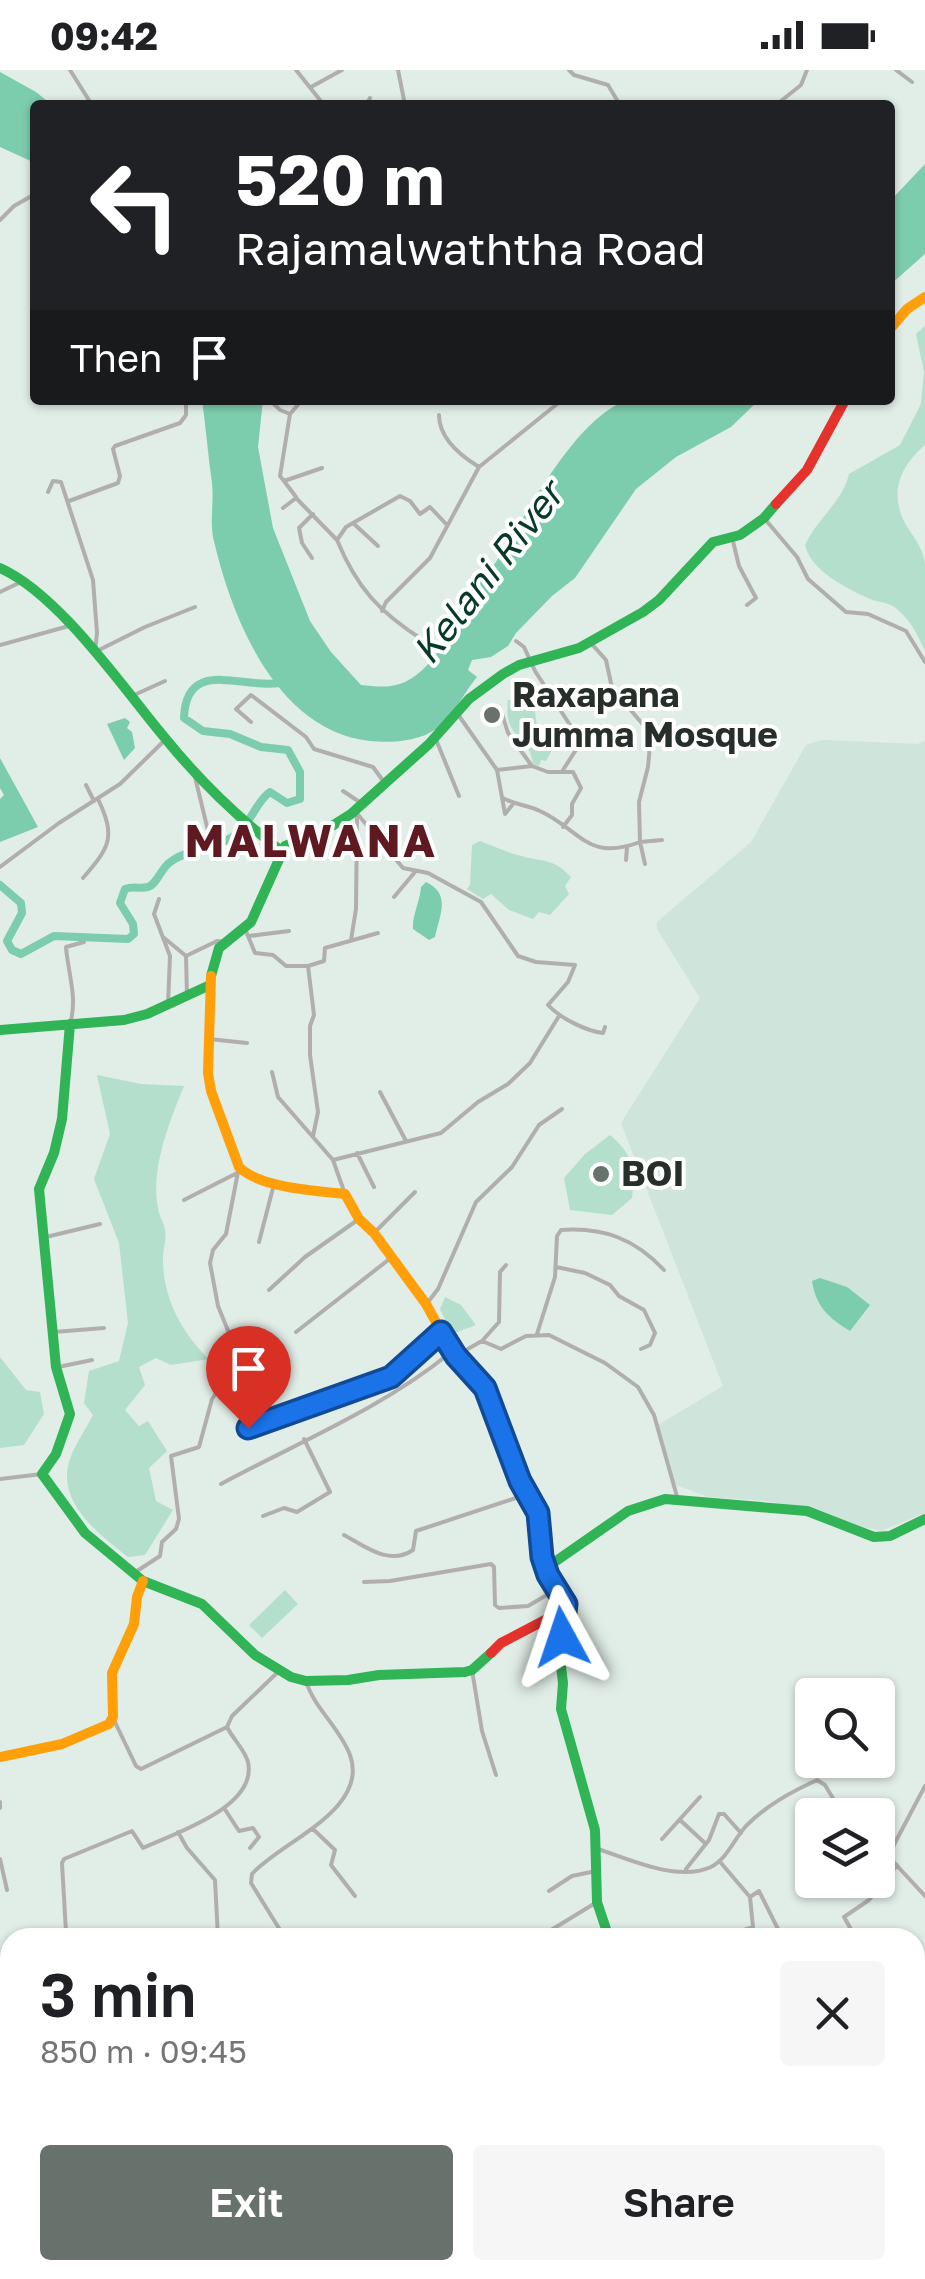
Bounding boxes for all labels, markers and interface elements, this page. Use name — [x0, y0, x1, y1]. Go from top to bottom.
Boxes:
text: 09:42 — [50, 13, 158, 58]
text: 520 m — [235, 136, 445, 220]
icon: left — [70, 140, 200, 270]
text: Rajamalwaththa Road — [235, 221, 706, 275]
icon: arrive — [182, 330, 237, 385]
text: Then — [70, 335, 162, 380]
water label: Kelani River — [402, 468, 575, 672]
place label: Raxapana Jumma Mosque — [512, 673, 778, 755]
marker: Raxapana Jumma Mosque — [481, 704, 503, 726]
district label: MALWANA — [184, 813, 438, 867]
place label: BOI — [621, 1152, 684, 1194]
marker: BOI — [590, 1163, 612, 1185]
pin — [206, 1326, 291, 1429]
icon: arrive — [221, 1341, 276, 1396]
position arrow — [510, 1585, 614, 1689]
map controls — [795, 1678, 895, 1898]
button: search — [795, 1678, 895, 1778]
button: layers — [795, 1798, 895, 1898]
text: 3 min — [40, 1958, 196, 2030]
button: close — [780, 1961, 885, 2066]
text: 850 m · 09:45 — [40, 2032, 247, 2070]
button: Exit — [40, 2145, 453, 2260]
button: Share — [473, 2145, 885, 2260]

